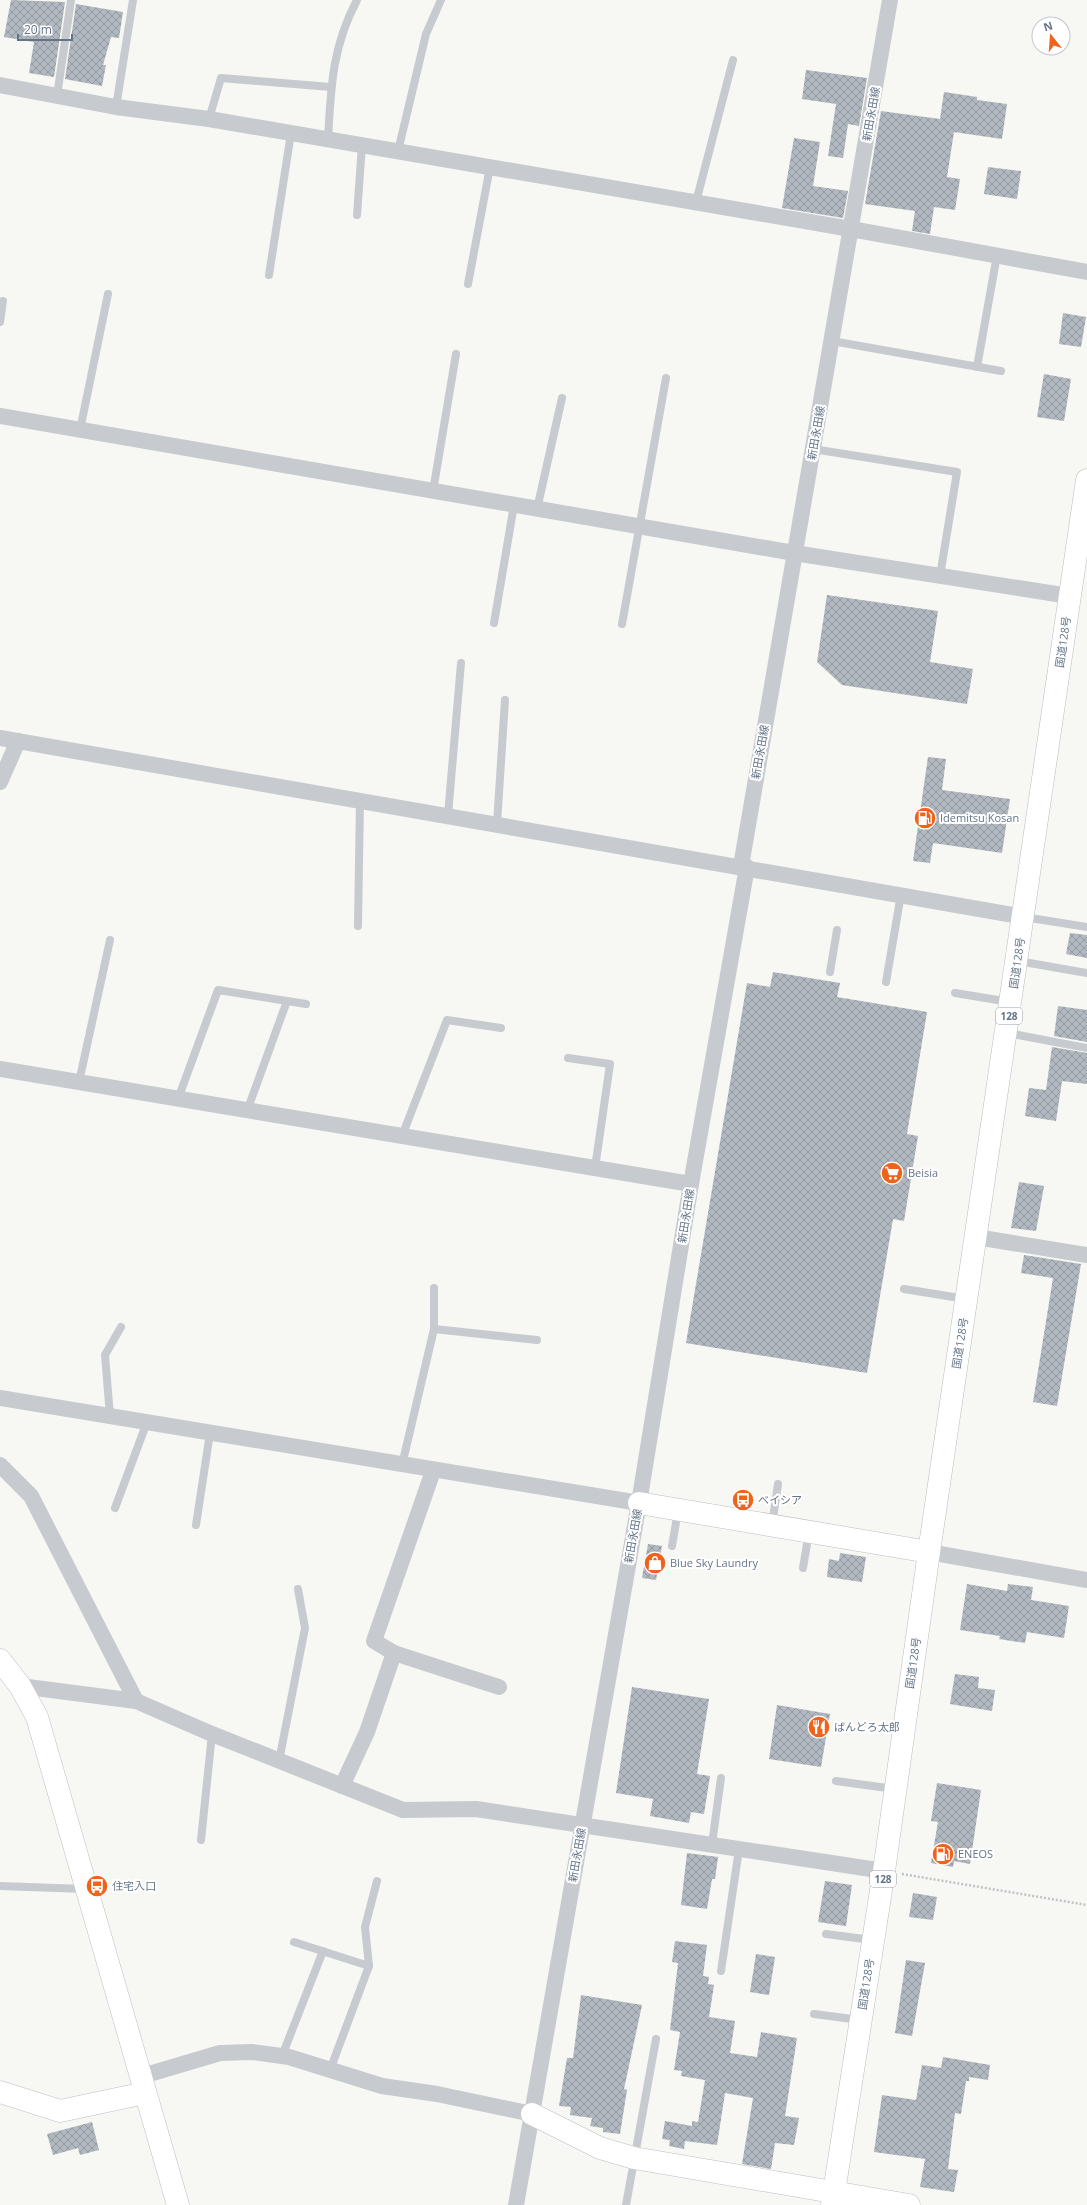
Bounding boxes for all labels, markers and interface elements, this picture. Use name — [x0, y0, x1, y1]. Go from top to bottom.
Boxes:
scale bar — [18, 16, 72, 42]
north arrow — [1031, 16, 1071, 56]
text: N — [1041, 17, 1054, 34]
text: 20 m — [24, 21, 52, 38]
street label: 新田永田線 — [858, 86, 883, 142]
street label: 新田永田線 — [803, 405, 828, 461]
street label: 国道128号 — [1051, 615, 1074, 669]
street label: 新田永田線 — [747, 724, 772, 780]
fuel station icon: Idemitsu Kosan — [912, 805, 938, 831]
place label: Idemitsu Kosan — [940, 810, 1019, 825]
street label: 国道128号 — [1005, 936, 1028, 990]
road number: 128 — [996, 1008, 1022, 1024]
supermarket icon: Beisia — [879, 1160, 905, 1186]
place label: Beisia — [908, 1165, 938, 1180]
street label: 新田永田線 — [674, 1188, 697, 1244]
street label: 国道128号 — [948, 1316, 971, 1370]
bus stop icon: ベイシア — [730, 1487, 756, 1513]
place label: ベイシア — [758, 1492, 802, 1507]
street label: 新田永田線 — [620, 1508, 645, 1564]
shop icon: Blue Sky Laundry — [642, 1550, 668, 1576]
place label: Blue Sky Laundry — [670, 1555, 758, 1570]
street label: 国道128号 — [901, 1636, 924, 1690]
restaurant icon: ばんどろ太郎 — [806, 1714, 832, 1740]
place label: ばんどろ太郎 — [834, 1719, 900, 1734]
street label: 新田永田線 — [564, 1827, 589, 1883]
fuel station icon: ENEOS — [930, 1841, 956, 1867]
place label: ENEOS — [958, 1846, 993, 1861]
road number: 128 — [870, 1871, 896, 1887]
bus stop icon: 住宅入口 — [84, 1873, 110, 1899]
place label: 住宅入口 — [112, 1878, 156, 1893]
street label: 国道128号 — [854, 1957, 877, 2011]

